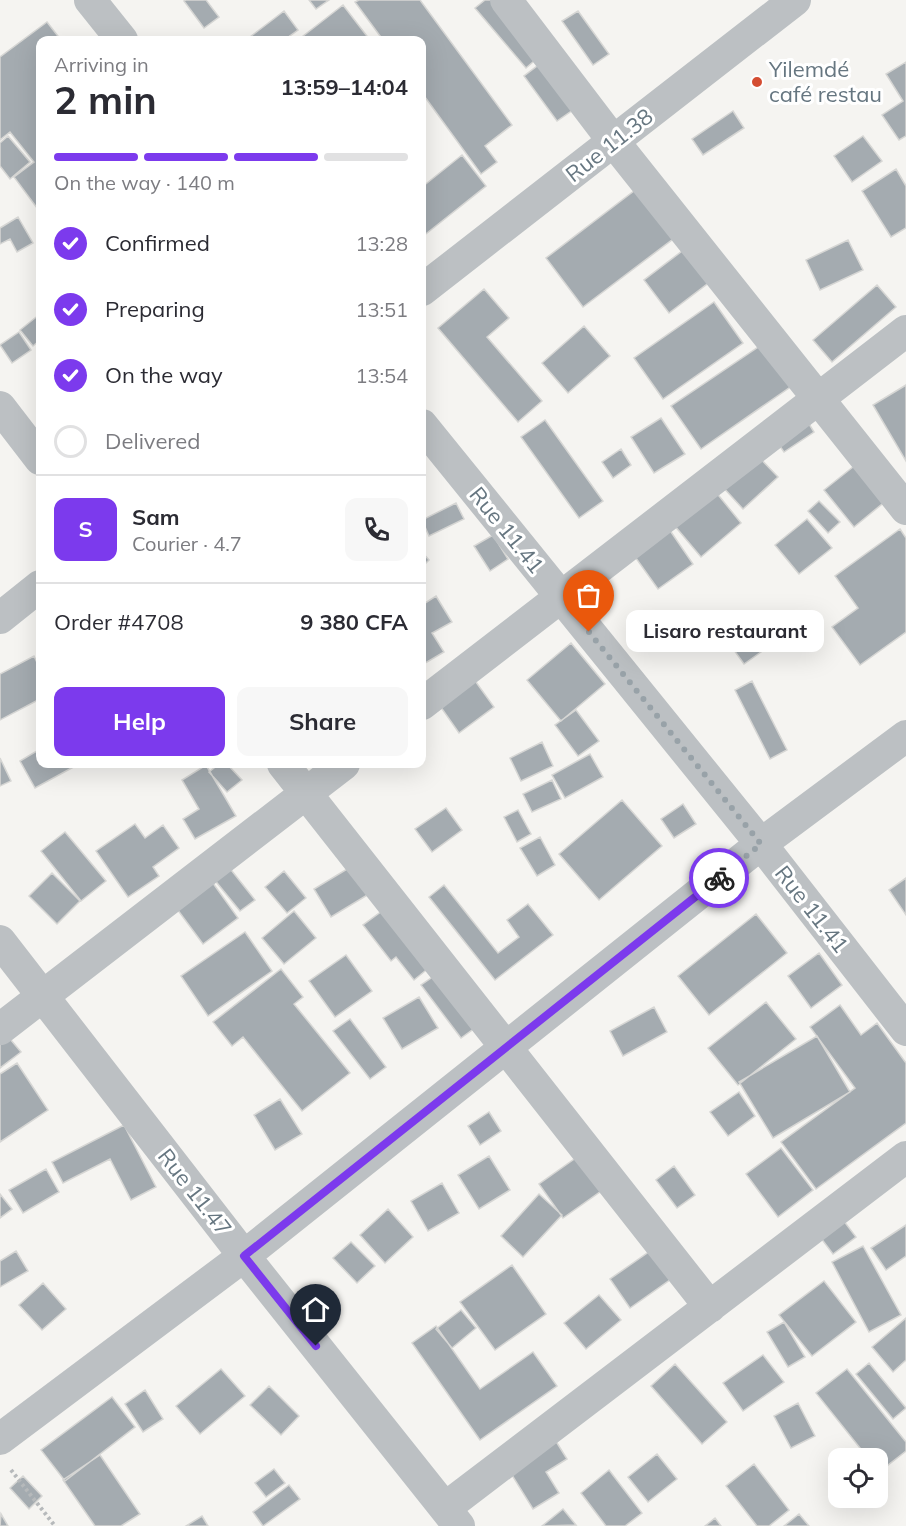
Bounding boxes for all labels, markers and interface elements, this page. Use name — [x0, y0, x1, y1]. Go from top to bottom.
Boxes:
text: Arriving in — [54, 52, 149, 77]
place label: Yilemdé café restau — [768, 55, 882, 108]
text: 13:59–14:04 — [280, 73, 408, 101]
text: 2 min — [54, 75, 157, 124]
marker: Yilemdé café restau — [750, 75, 764, 89]
street label: Rue 11.38 — [560, 102, 658, 188]
text: On the way · 140 m — [54, 170, 235, 195]
icon: check — [54, 227, 87, 260]
text: Confirmed — [105, 229, 210, 257]
text: 13:28 — [355, 231, 408, 256]
icon: check — [54, 293, 87, 326]
text: Preparing — [105, 295, 205, 323]
text: 13:51 — [355, 297, 408, 322]
icon: check — [54, 359, 87, 392]
text: On the way — [105, 361, 223, 389]
text: 13:54 — [355, 363, 408, 388]
text: Delivered — [105, 427, 200, 455]
street label: Rue 11.41 — [464, 481, 550, 579]
button: phone — [345, 498, 408, 561]
text: Sam — [132, 503, 180, 531]
text: S — [78, 515, 93, 543]
text: Courier · 4.7 — [132, 531, 242, 556]
pin — [563, 570, 614, 632]
icon: bag — [572, 579, 605, 612]
text: Order #4708 — [54, 608, 184, 636]
text: 9 380 CFA — [300, 608, 408, 636]
callout: Lisaro restaurant — [625, 611, 823, 653]
text: Lisaro restaurant — [643, 618, 807, 643]
button: Help — [54, 687, 225, 756]
button: Share — [237, 687, 408, 756]
courier — [689, 848, 749, 908]
street label: Rue 11.41 — [769, 860, 855, 958]
icon: bike — [703, 862, 736, 895]
street label: Rue 11.47 — [152, 1143, 238, 1241]
pin — [290, 1284, 341, 1346]
icon: home — [299, 1293, 332, 1326]
map controls — [828, 1448, 888, 1508]
button: locate — [828, 1448, 888, 1508]

